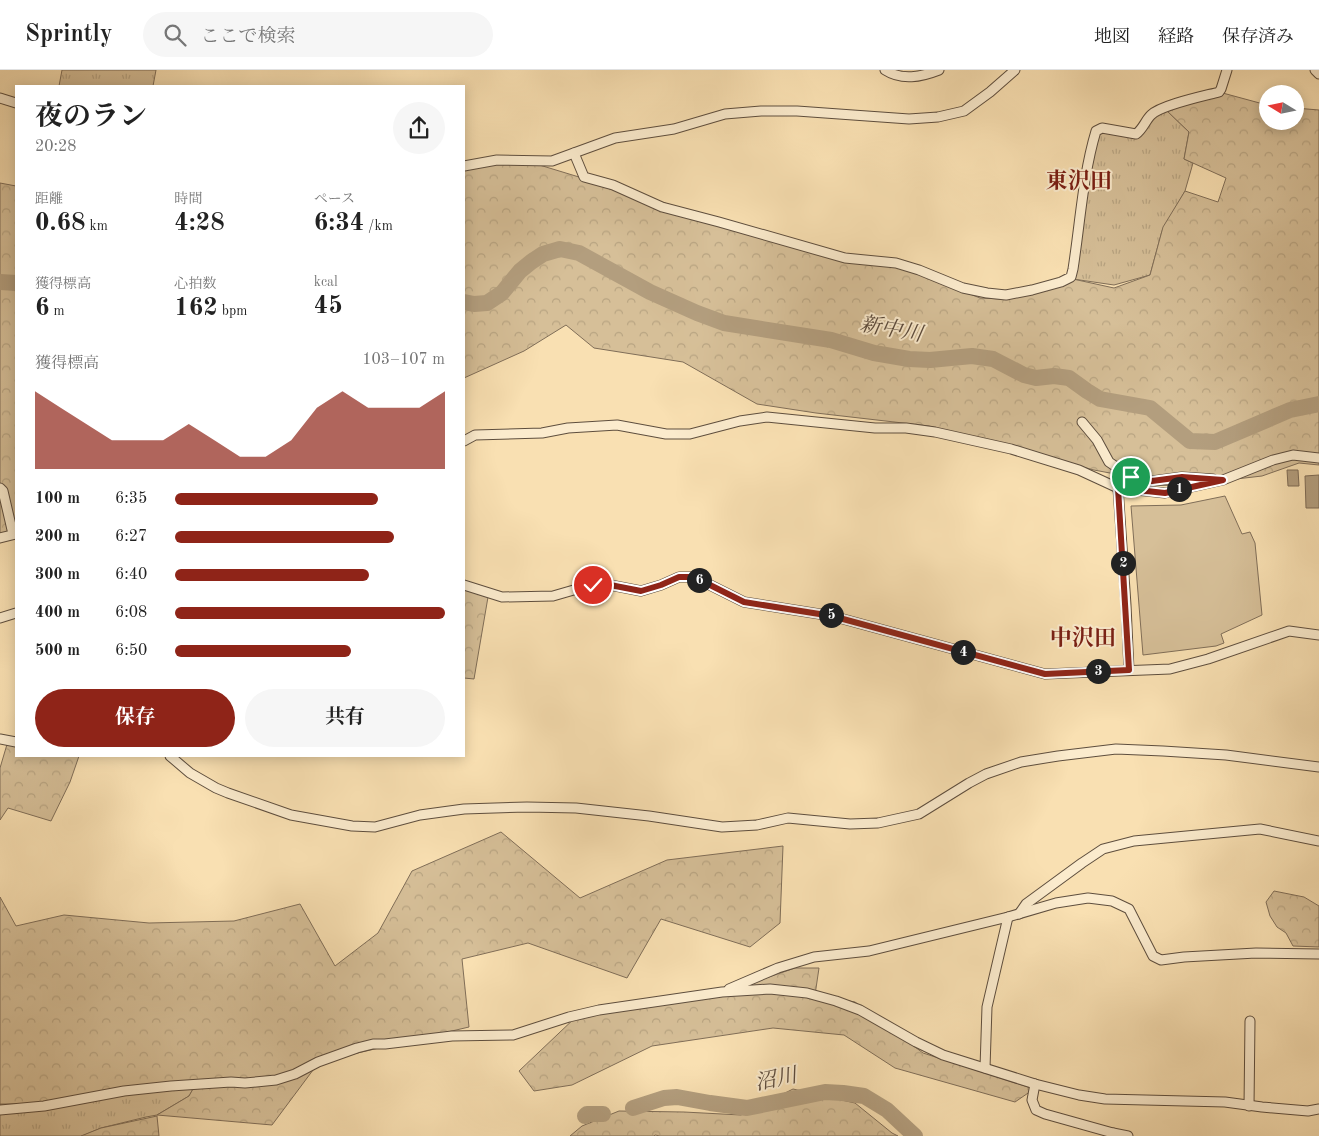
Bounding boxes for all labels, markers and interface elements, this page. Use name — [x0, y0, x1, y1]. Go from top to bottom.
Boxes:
search box — [143, 12, 493, 57]
icon: search — [161, 21, 189, 49]
text: Sprintly — [25, 23, 113, 47]
text: ここで検索 — [201, 28, 296, 47]
text: 地図 — [1094, 28, 1130, 46]
text: 経路 — [1158, 28, 1194, 46]
text: 保存済み — [1222, 28, 1294, 46]
north arrow — [1259, 85, 1304, 130]
map controls — [1259, 85, 1304, 130]
button: share — [393, 102, 445, 154]
text: 夜のラン — [35, 104, 147, 132]
text: 20:28 — [35, 139, 77, 155]
district label: 東沢田 — [1046, 168, 1112, 193]
text: 距離 — [35, 192, 63, 206]
text: 時間 — [174, 192, 202, 206]
text: ペース — [314, 192, 355, 206]
text: 0.68 — [35, 211, 86, 236]
text: 4:28 — [174, 211, 225, 236]
text: 6:34 — [314, 211, 364, 236]
text: km — [86, 219, 108, 233]
text: /km — [364, 219, 393, 233]
text: kcal — [314, 275, 338, 289]
text: 獲得標高 — [35, 277, 91, 291]
text: 心拍数 — [174, 277, 216, 291]
text: 45 — [314, 294, 343, 319]
text: 6 — [35, 296, 50, 321]
text: 162 — [174, 296, 218, 321]
text: m — [50, 304, 65, 318]
text: bpm — [218, 304, 247, 318]
water label: 新中川 — [858, 312, 926, 346]
text: 103–107 m — [362, 352, 445, 368]
text: 獲得標高 — [35, 356, 99, 372]
pin — [1110, 456, 1152, 498]
icon: arrive — [1117, 463, 1145, 491]
pin: 1 — [1166, 476, 1192, 502]
text: 1 — [1175, 482, 1184, 496]
text: 100 m — [35, 491, 80, 507]
text: 6:35 — [115, 491, 147, 507]
text: 200 m — [35, 529, 80, 545]
text: 6:27 — [115, 529, 147, 545]
pin: 2 — [1110, 550, 1136, 576]
text: 2 — [1119, 556, 1128, 570]
pin — [572, 564, 614, 606]
text: 300 m — [35, 567, 80, 583]
text: 6:40 — [115, 567, 147, 583]
pin: 6 — [686, 568, 712, 592]
icon: check — [579, 571, 607, 599]
text: 6 — [695, 573, 704, 587]
pin: 5 — [818, 602, 844, 628]
text: 400 m — [35, 605, 80, 621]
text: 6:08 — [115, 605, 147, 621]
text: 5 — [827, 608, 836, 622]
district label: 中沢田 — [1050, 625, 1116, 650]
pin: 4 — [950, 640, 976, 664]
text: 500 m — [35, 643, 80, 659]
text: 6:50 — [115, 643, 147, 659]
text: 4 — [959, 645, 968, 659]
pin: 3 — [1086, 658, 1110, 684]
text: 3 — [1094, 664, 1103, 678]
button: 保存 — [35, 689, 235, 747]
button: 共有 — [245, 689, 445, 747]
water label: 沼川 — [753, 1063, 801, 1095]

